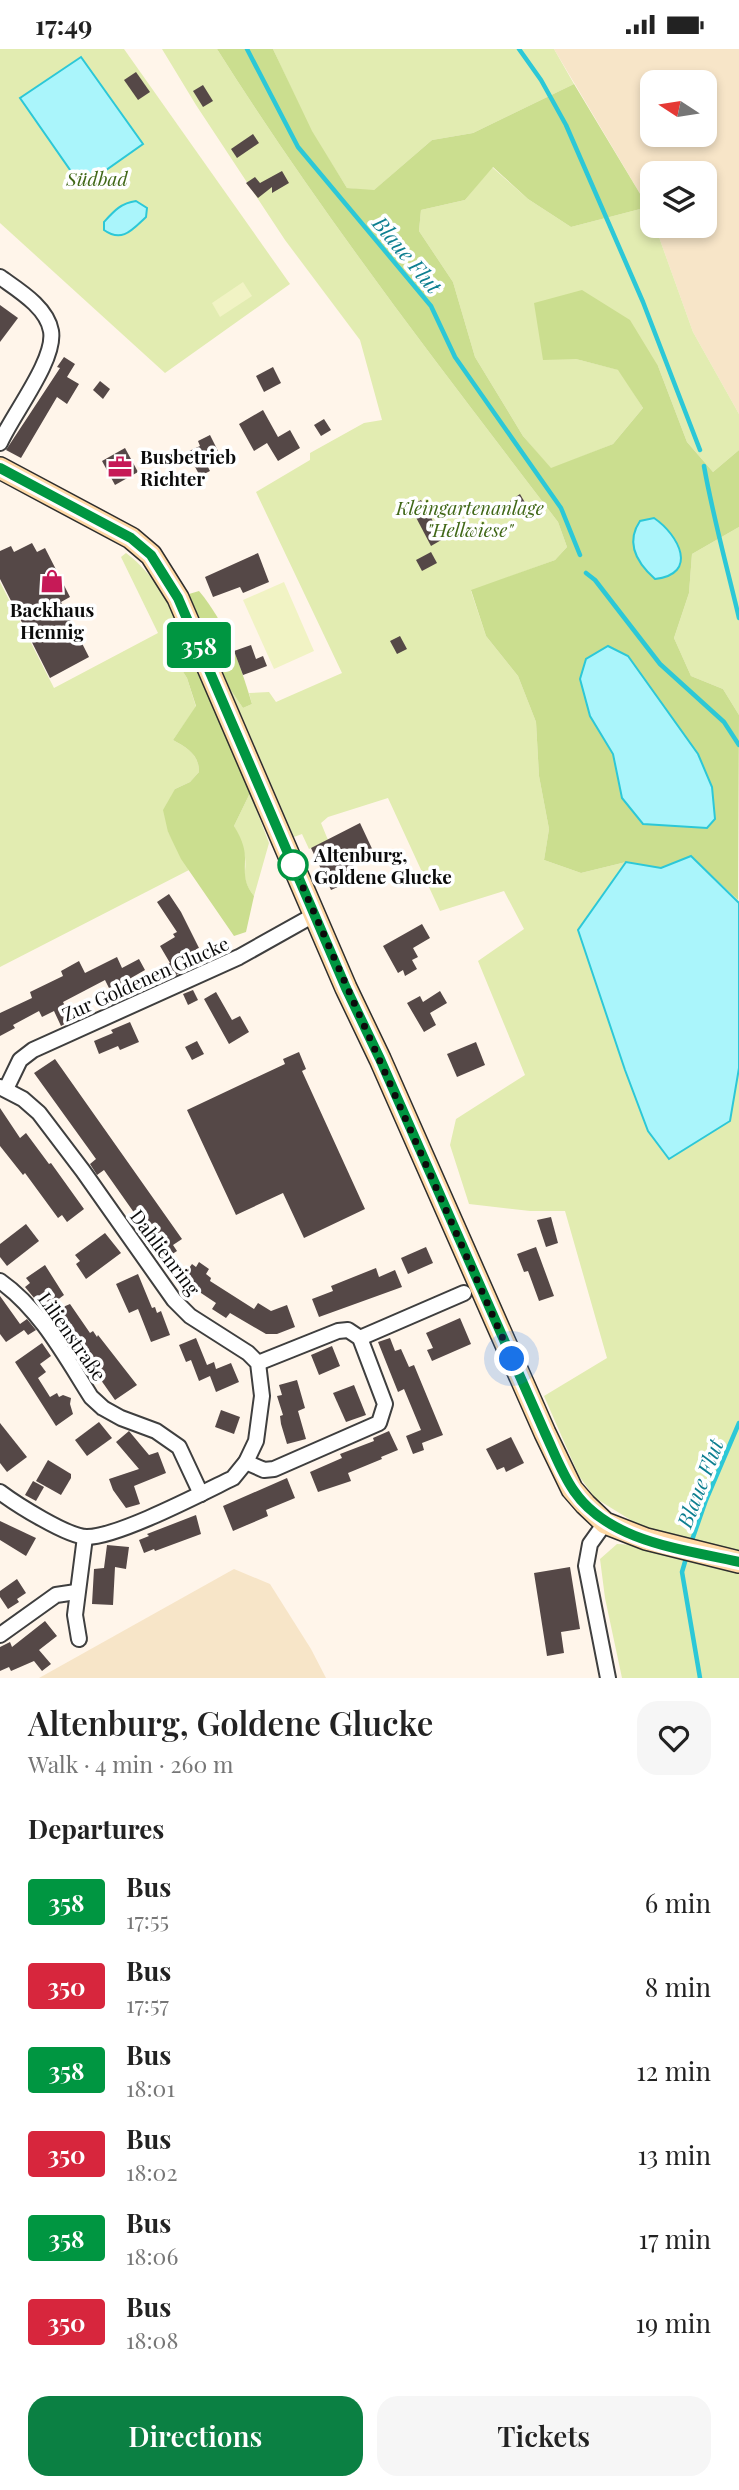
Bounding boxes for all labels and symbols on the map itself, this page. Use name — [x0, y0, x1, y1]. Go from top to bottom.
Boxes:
north arrow — [640, 70, 718, 147]
park label: Südbad — [65, 165, 128, 191]
water label: Blaue Flut — [367, 209, 449, 299]
place label: Busbetrieb Richter — [140, 443, 236, 491]
office icon: Busbetrieb Richter — [106, 453, 134, 481]
park label: Kleingartenanlage "Hellwiese" — [395, 494, 544, 542]
shop icon: Backhaus Hennig — [38, 567, 66, 595]
place label: Backhaus Hennig — [10, 596, 94, 644]
line badge: 358 — [159, 622, 239, 668]
place label: Altenburg, Goldene Glucke — [313, 841, 452, 889]
marker: Altenburg, Goldene Glucke — [278, 850, 308, 880]
street label: Zur Goldenen Glucke — [57, 930, 233, 1026]
street label: Dahlienring — [125, 1204, 207, 1300]
street label: Lilienstraße — [33, 1287, 113, 1385]
your location — [494, 1341, 529, 1376]
water label: Blaue Flut — [669, 1434, 729, 1532]

